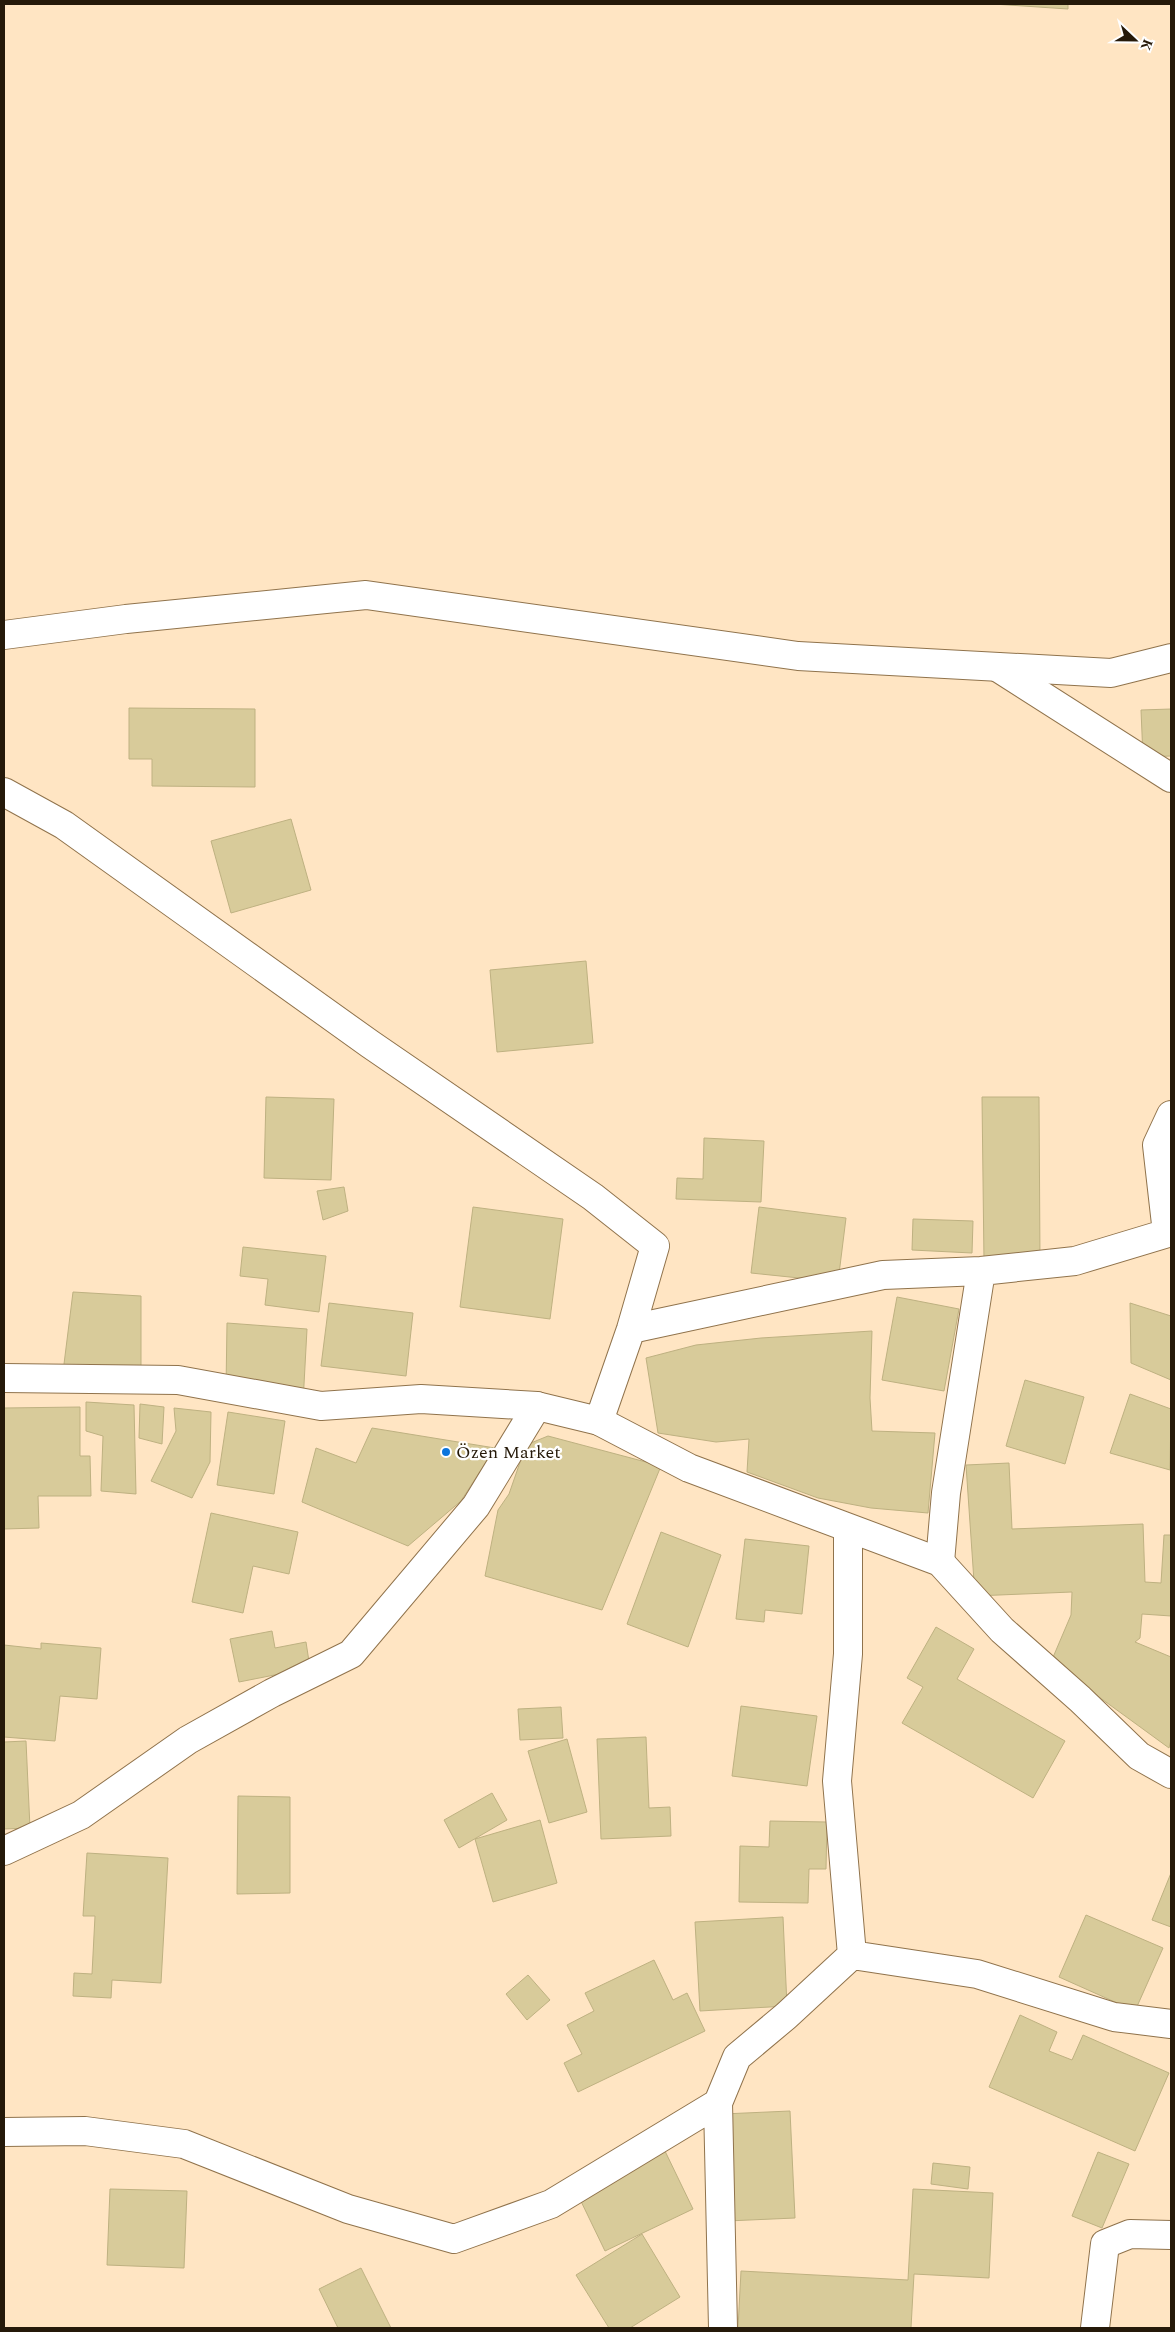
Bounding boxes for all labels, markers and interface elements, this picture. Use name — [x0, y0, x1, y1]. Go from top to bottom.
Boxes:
north arrow — [1110, 15, 1160, 65]
text: K — [1135, 36, 1158, 54]
place label: Özen Market — [456, 1439, 561, 1466]
marker: Özen Market — [440, 1446, 452, 1458]

